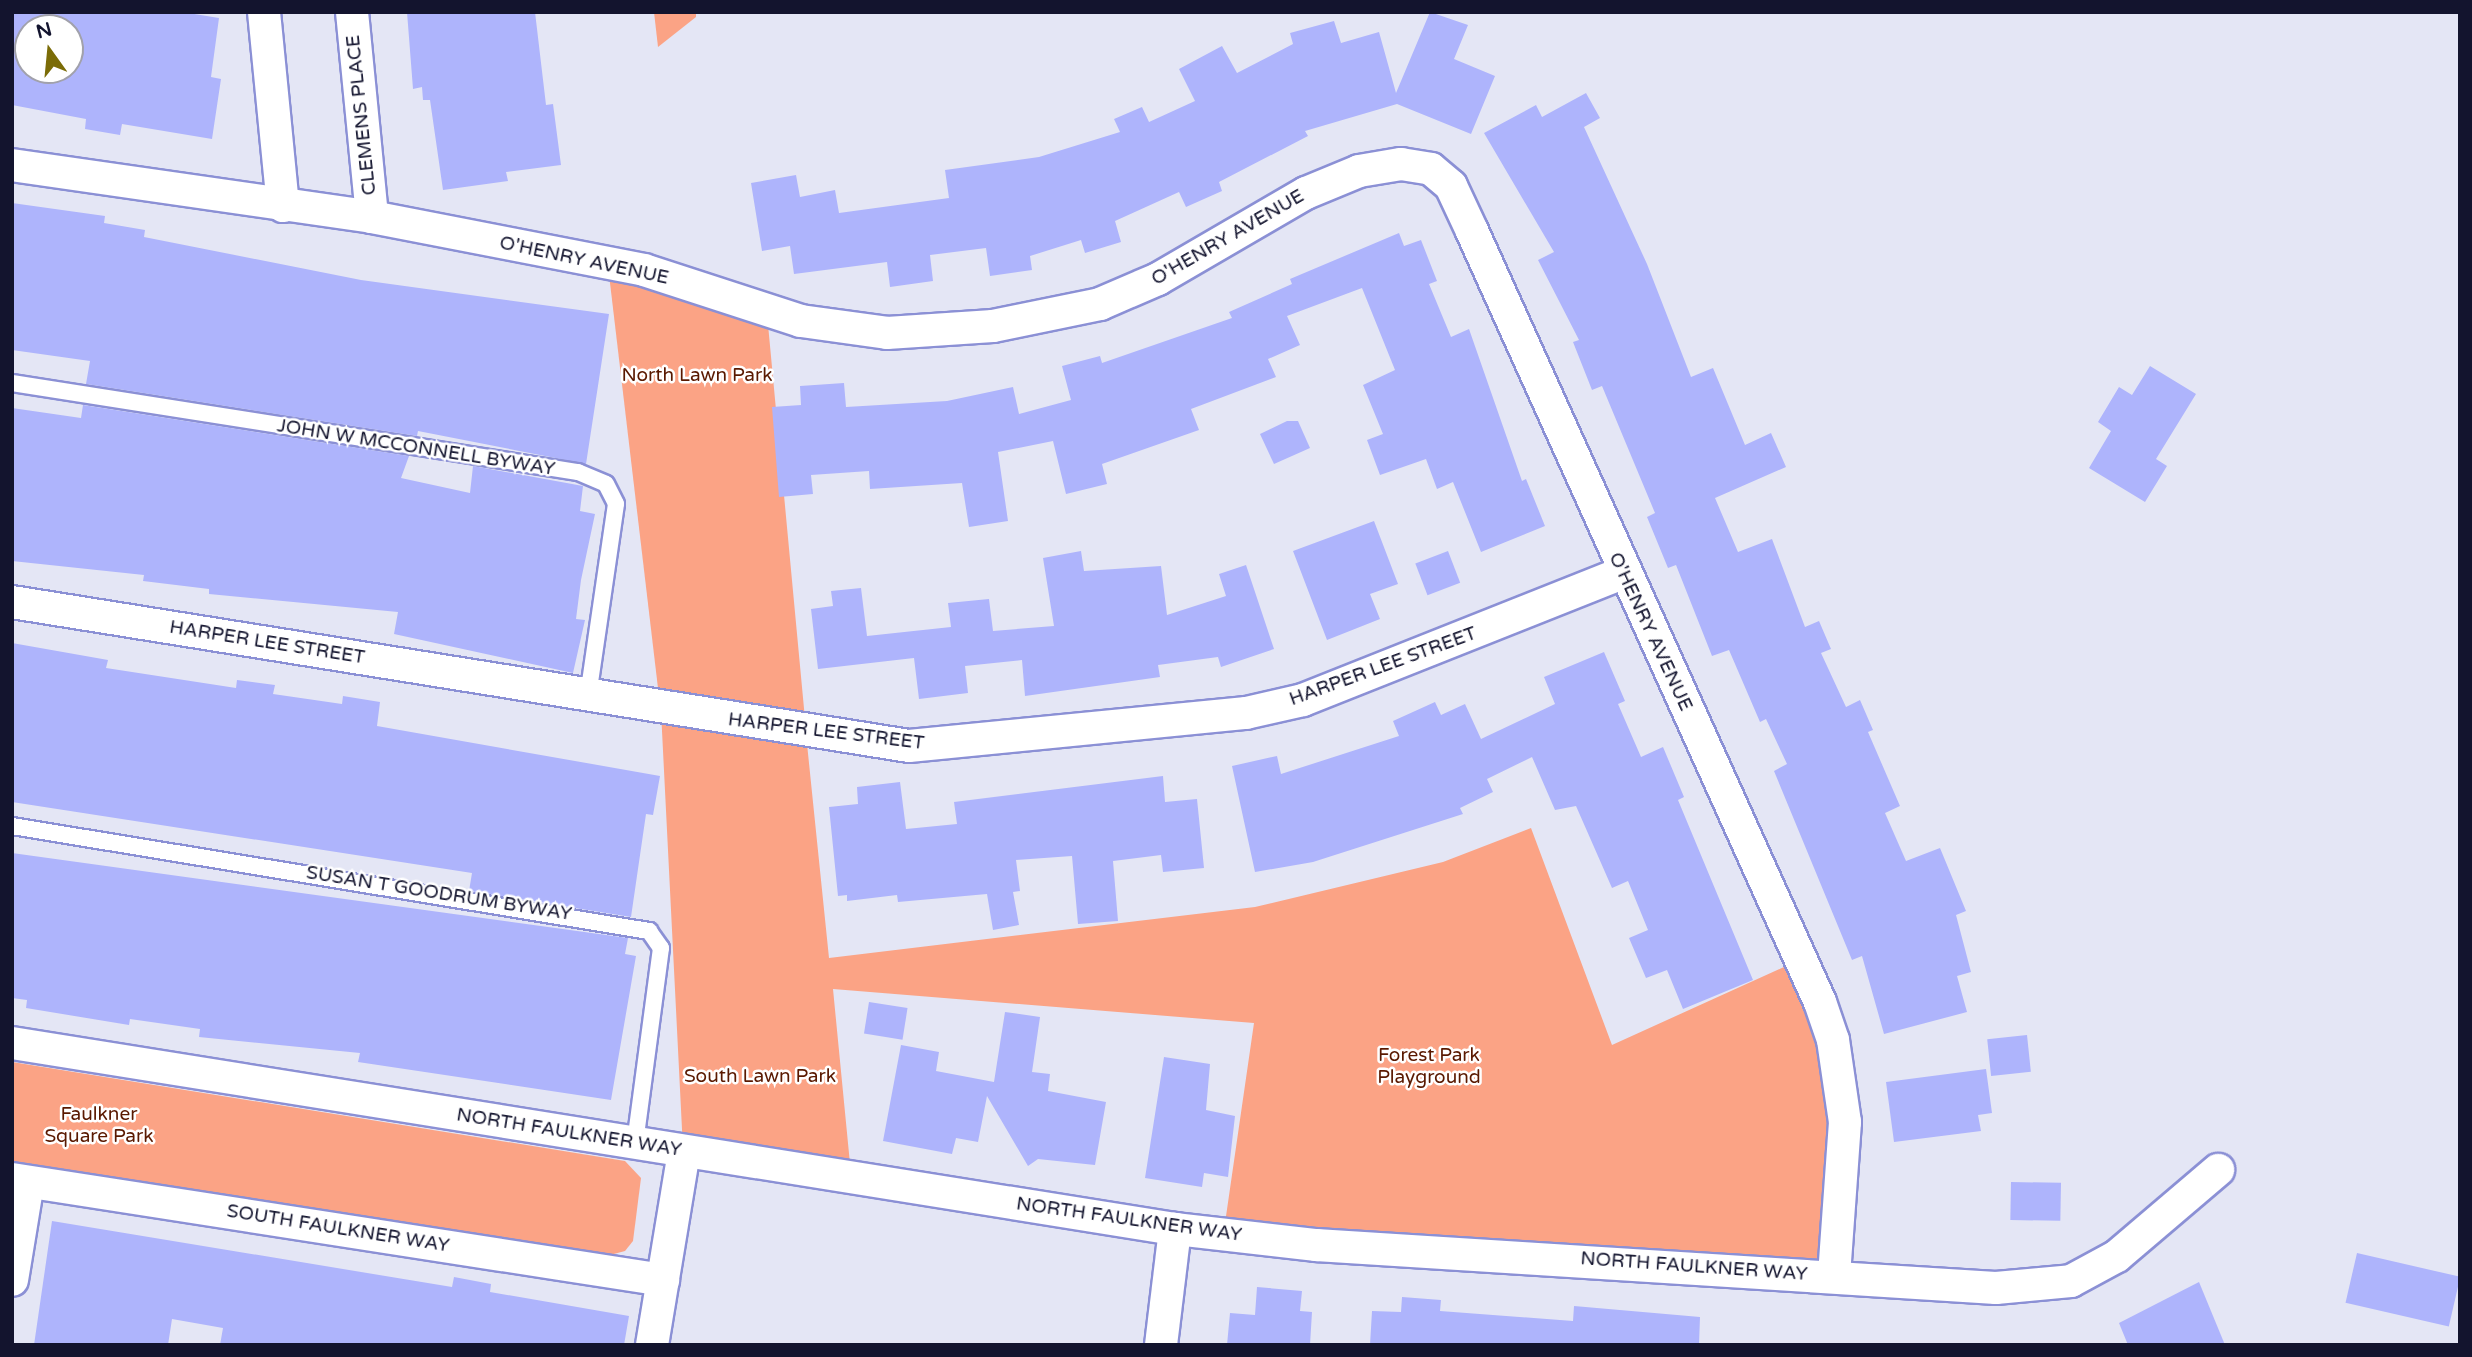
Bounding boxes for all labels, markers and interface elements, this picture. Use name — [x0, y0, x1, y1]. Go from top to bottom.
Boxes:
north arrow — [14, 14, 84, 84]
text: N — [34, 18, 54, 43]
street label: CLEMENS PLACE — [342, 34, 382, 196]
street label: O'HENRY AVENUE — [1148, 185, 1308, 291]
street label: O'HENRY AVENUE — [497, 232, 671, 290]
park label: North Lawn Park — [621, 365, 773, 387]
street label: JOHN W MCCONNELL BYWAY — [275, 415, 557, 481]
street label: O'HENRY AVENUE — [1603, 549, 1697, 715]
street label: HARPER LEE STREET — [168, 616, 366, 670]
street label: HARPER LEE STREET — [1286, 623, 1480, 711]
street label: HARPER LEE STREET — [727, 709, 925, 755]
street label: SUSAN T GOODRUM BYWAY — [304, 862, 574, 926]
park label: Forest Park Playground — [1377, 1045, 1481, 1089]
park label: South Lawn Park — [684, 1066, 836, 1088]
park label: Faulkner Square Park — [44, 1104, 154, 1148]
street label: NORTH FAULKNER WAY — [455, 1104, 683, 1162]
street label: NORTH FAULKNER WAY — [1015, 1193, 1243, 1247]
street label: SOUTH FAULKNER WAY — [225, 1200, 451, 1258]
street label: NORTH FAULKNER WAY — [1580, 1248, 1808, 1286]

